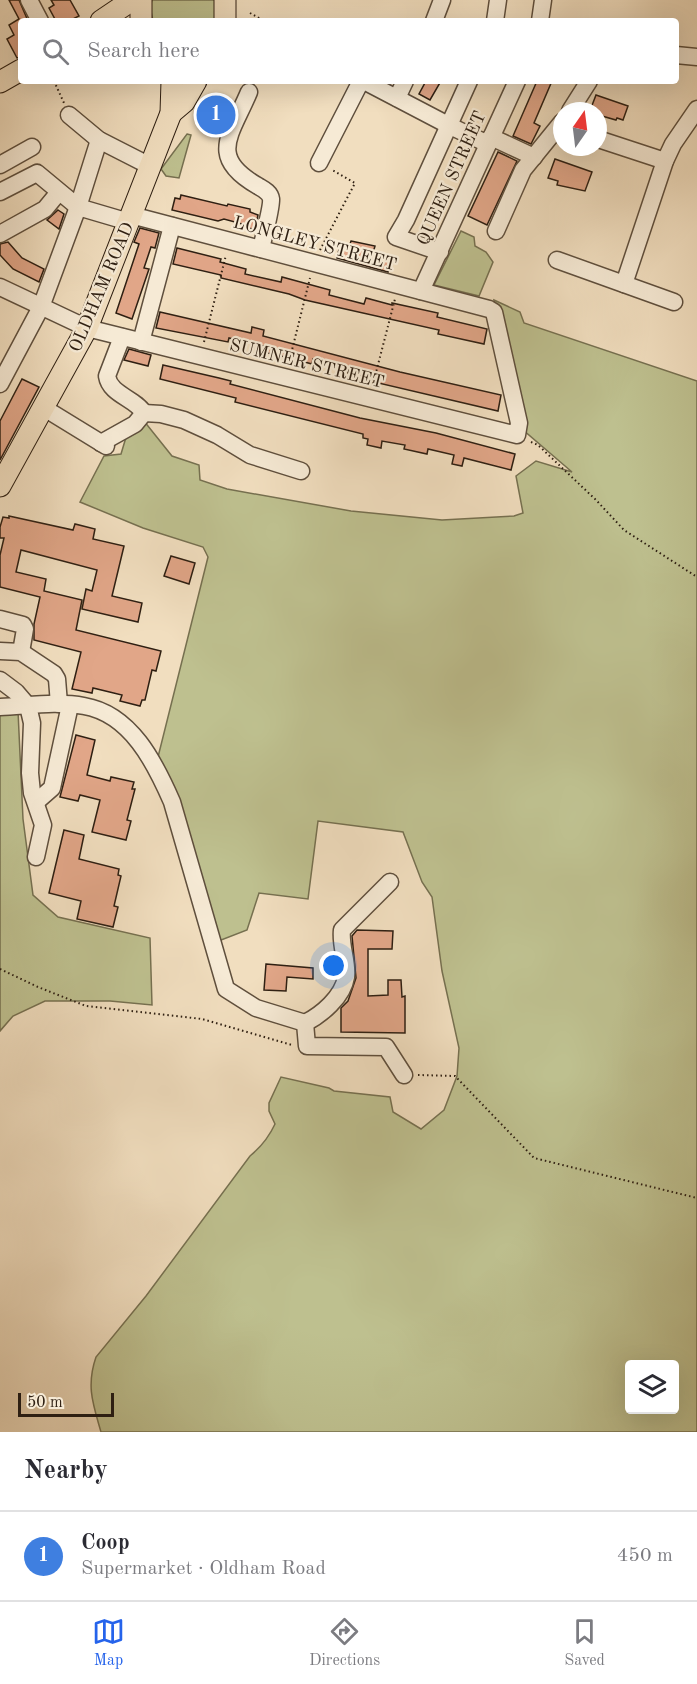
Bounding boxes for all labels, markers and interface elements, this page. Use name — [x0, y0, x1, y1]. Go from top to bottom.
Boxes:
search box — [18, 18, 679, 84]
icon: search — [39, 35, 72, 68]
text: Search here — [87, 40, 200, 62]
pin: 1 — [196, 92, 236, 138]
north arrow — [553, 102, 607, 156]
street label: QUEEN STREET — [414, 109, 490, 248]
street label: LONGLEY STREET — [231, 213, 399, 274]
street label: OLDHAM ROAD — [66, 220, 137, 355]
street label: SUMNER STREET — [228, 336, 386, 392]
your location — [319, 951, 348, 980]
map controls — [625, 1360, 679, 1414]
button: layers — [625, 1360, 679, 1414]
scale bar — [18, 1390, 114, 1418]
text: 50 m — [27, 1395, 63, 1411]
text: Nearby — [24, 1458, 108, 1484]
text: Coop — [81, 1532, 130, 1554]
text: 1 — [38, 1546, 49, 1566]
text: 450 m — [617, 1546, 673, 1566]
text: Supermarket · Oldham Road — [81, 1559, 326, 1579]
tab: Map — [92, 1615, 125, 1671]
tab: Directions — [309, 1615, 380, 1671]
tab: Saved — [564, 1615, 605, 1671]

